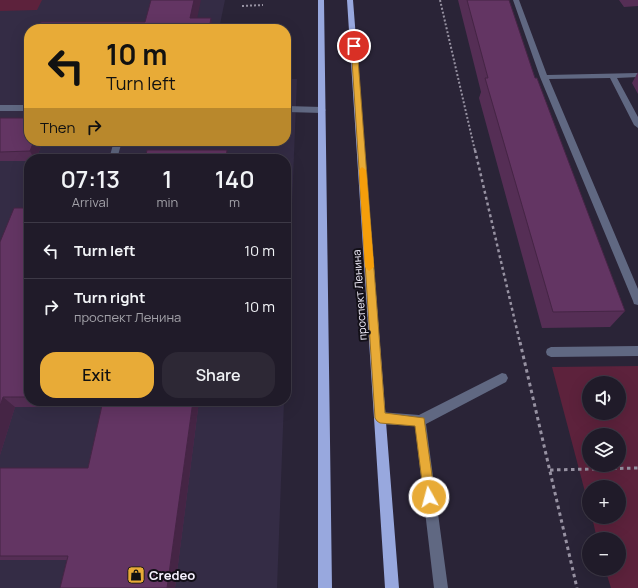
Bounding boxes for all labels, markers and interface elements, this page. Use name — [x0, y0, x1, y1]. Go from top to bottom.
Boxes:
pin — [337, 29, 371, 63]
text: 10 m — [106, 35, 167, 73]
icon: arrive — [343, 35, 365, 57]
icon: left — [40, 40, 92, 92]
text: Turn left — [106, 71, 176, 95]
icon: right — [83, 116, 105, 138]
text: Then — [40, 117, 75, 138]
text: 07:13 — [60, 162, 120, 195]
text: 1 — [162, 162, 172, 195]
text: 140 — [215, 162, 255, 195]
text: Arrival — [72, 193, 109, 211]
text: min — [156, 193, 178, 211]
text: m — [229, 193, 240, 211]
icon: left — [40, 240, 62, 262]
text: Turn left — [74, 240, 136, 261]
text: 10 m — [244, 240, 275, 261]
street label: проспект Ленина — [348, 249, 370, 341]
text: Turn right — [74, 287, 145, 308]
icon: right — [40, 296, 62, 318]
text: 10 m — [244, 296, 275, 317]
text: проспект Ленина — [74, 308, 181, 326]
button: Exit — [40, 352, 154, 398]
button: Share — [162, 352, 275, 398]
map controls — [582, 376, 626, 576]
button: sound — [582, 376, 626, 420]
button: layers — [582, 428, 626, 472]
position arrow — [408, 476, 450, 518]
button: + — [582, 480, 626, 524]
button: − — [582, 532, 626, 576]
shop icon: Credeo — [126, 565, 146, 585]
place label: Credeo — [149, 566, 195, 584]

